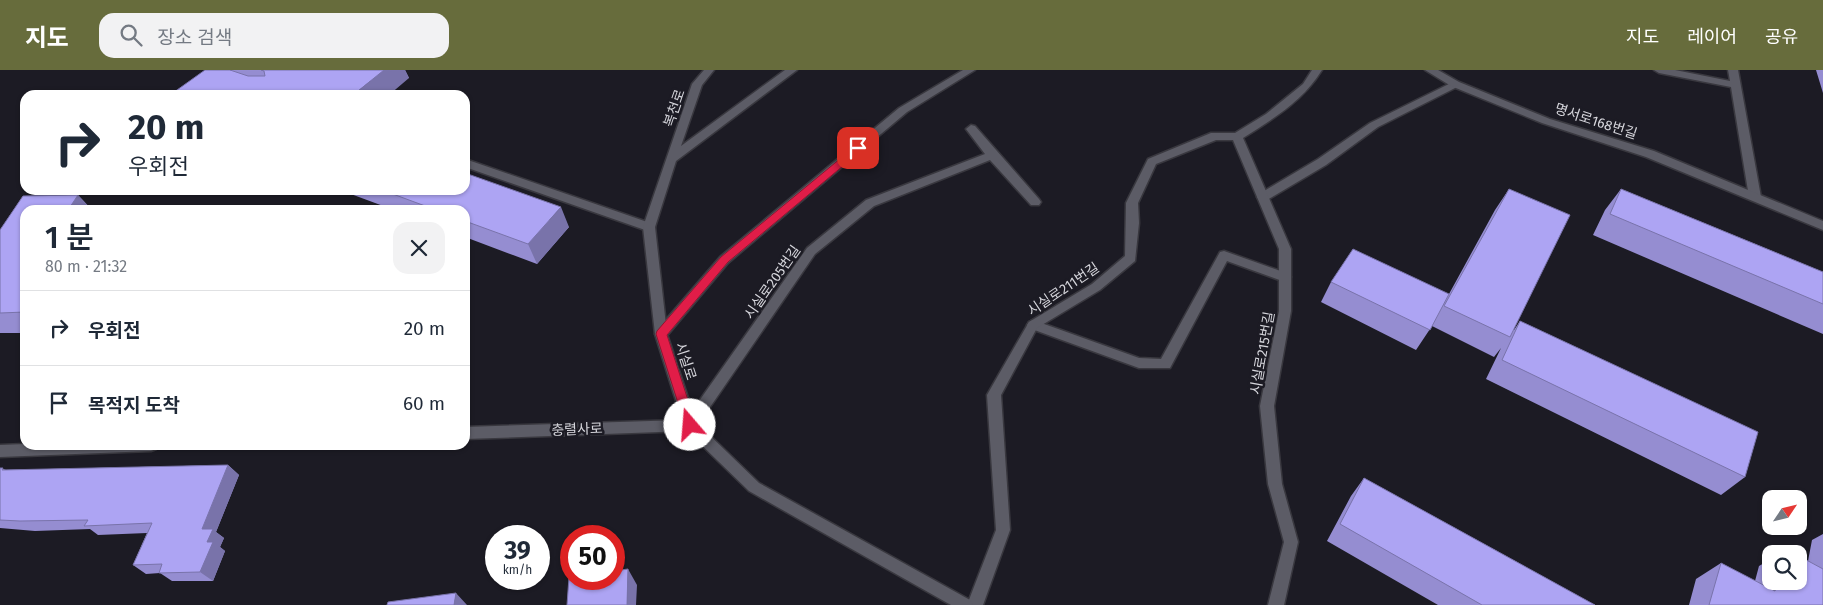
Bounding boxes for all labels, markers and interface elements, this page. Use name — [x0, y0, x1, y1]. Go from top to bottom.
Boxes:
search box — [99, 13, 449, 58]
icon: search — [117, 21, 145, 49]
text: 지도 — [25, 24, 69, 52]
text: 장소 검색 — [157, 26, 232, 49]
text: 지도 — [1626, 26, 1659, 48]
text: 레이어 — [1687, 26, 1737, 48]
text: 공유 — [1765, 26, 1798, 48]
street label: 복천로 — [660, 87, 689, 129]
street label: 명서로168번길 — [1552, 100, 1639, 143]
text: 20 m — [128, 106, 204, 148]
icon: right — [45, 110, 110, 175]
pin — [837, 127, 879, 169]
icon: arrive — [844, 134, 872, 162]
text: 우회전 — [128, 153, 189, 180]
text: 1 분 — [45, 220, 94, 256]
button: close — [393, 222, 445, 274]
street label: 시실로205번길 — [741, 242, 804, 322]
text: 80 m · 21:32 — [45, 257, 127, 276]
street label: 시실로211번길 — [1024, 259, 1102, 320]
street label: 시실로215번길 — [1247, 310, 1278, 396]
icon: right — [45, 314, 73, 342]
text: 20 m — [404, 317, 445, 340]
text: 우회전 — [88, 319, 140, 342]
street label: 시실로 — [671, 340, 700, 382]
icon: arrive — [45, 389, 73, 417]
text: 60 m — [403, 392, 445, 415]
text: 목적지 도착 — [88, 394, 180, 417]
position arrow — [663, 398, 715, 450]
street label: 충렬사로 — [551, 420, 603, 439]
north arrow — [1762, 490, 1808, 535]
map controls — [1762, 490, 1807, 590]
speed limit sign: 50 — [560, 525, 625, 590]
text: 39 — [504, 536, 531, 566]
button: search — [1762, 545, 1807, 590]
text: km/h — [503, 563, 532, 577]

